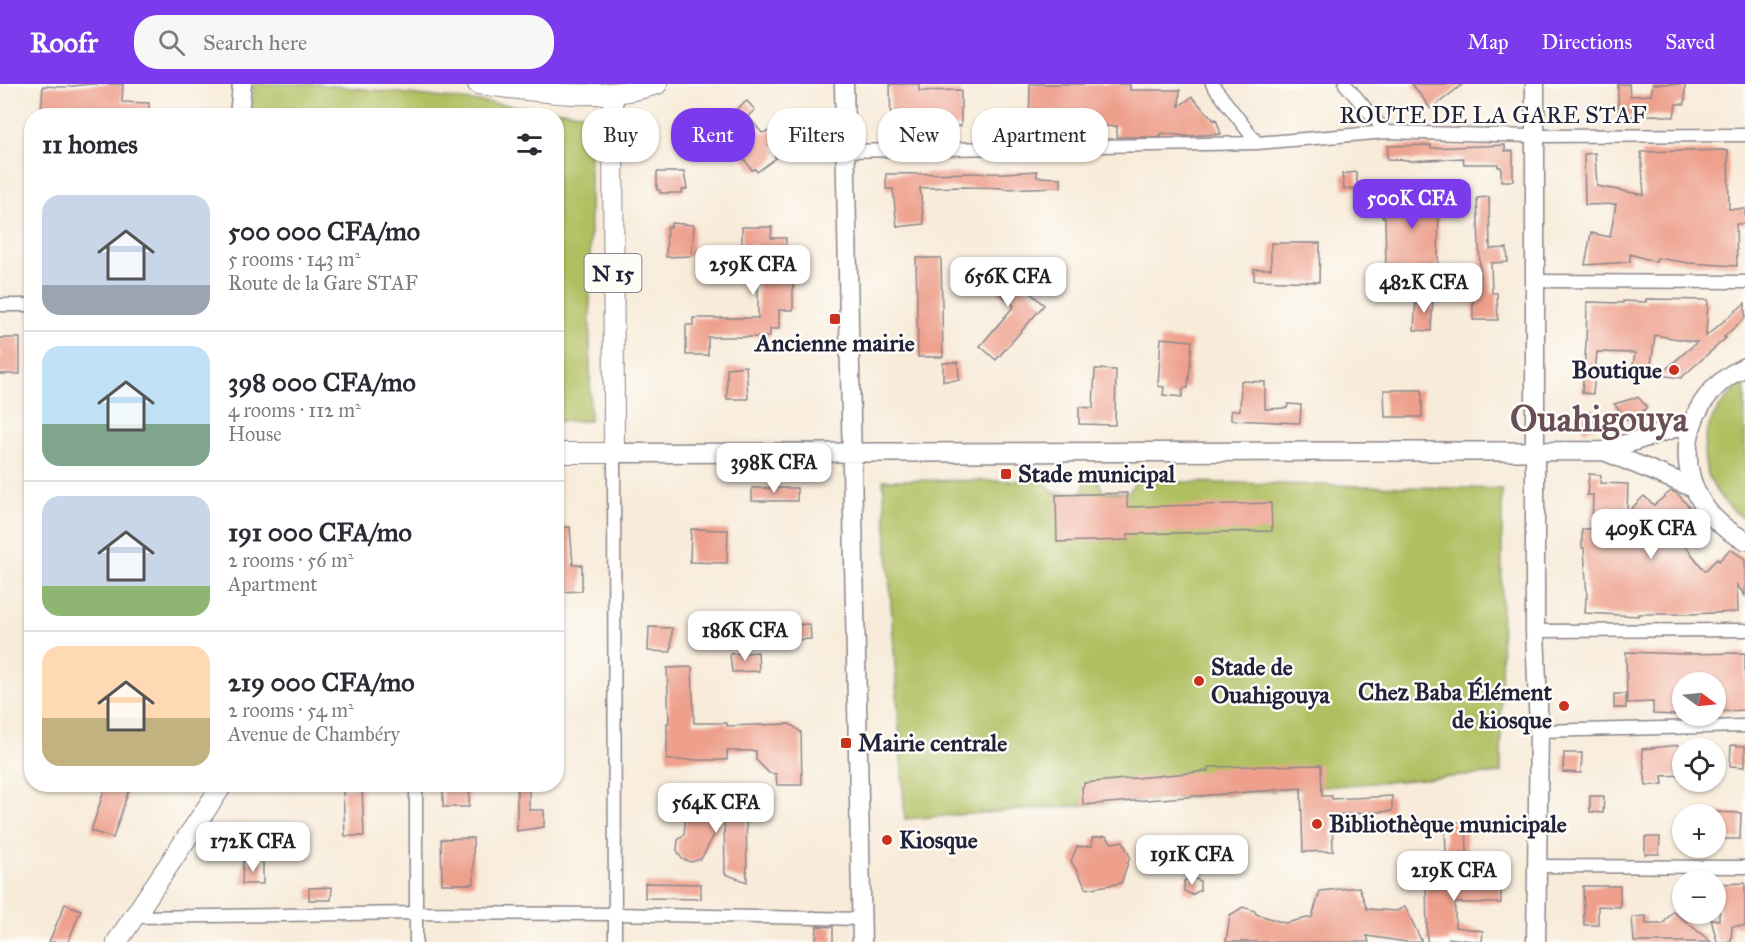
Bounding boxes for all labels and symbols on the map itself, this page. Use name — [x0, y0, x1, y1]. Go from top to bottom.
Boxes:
street label: ROUTE DE LA GARE STAF — [1339, 100, 1647, 130]
pin: 500K CFA — [1350, 179, 1474, 230]
pin: 259K CFA — [691, 245, 815, 296]
road number: N 15 — [584, 254, 642, 292]
pin: 656K CFA — [946, 257, 1070, 308]
pin: 482K CFA — [1362, 263, 1486, 314]
marker: Ancienne mairie — [828, 312, 842, 326]
place label: Ancienne mairie — [753, 328, 915, 358]
place label: Boutique — [1572, 355, 1662, 385]
marker: Boutique — [1667, 363, 1681, 377]
district label: Ouahigouya — [1510, 397, 1689, 441]
pin: 398K CFA — [712, 443, 836, 494]
place label: Stade municipal — [1018, 459, 1176, 489]
marker: Stade municipal — [999, 467, 1013, 481]
pin: 409K CFA — [1589, 509, 1713, 560]
pin: 186K CFA — [683, 611, 807, 662]
place label: Stade de Ouahigouya — [1211, 652, 1330, 710]
north arrow — [1672, 672, 1726, 726]
marker: Stade de Ouahigouya — [1192, 674, 1206, 688]
place label: Chez Baba Élément de kiosque — [1358, 676, 1552, 735]
marker: Chez Baba Élément de kiosque — [1557, 699, 1571, 713]
place label: Mairie centrale — [858, 728, 1007, 758]
marker: Mairie centrale — [839, 736, 853, 750]
pin: 564K CFA — [654, 783, 778, 834]
place label: Bibliothèque municipale — [1329, 809, 1567, 839]
marker: Bibliothèque municipale — [1310, 817, 1324, 831]
pin: 172K CFA — [191, 822, 315, 873]
place label: Kiosque — [899, 825, 978, 855]
marker: Kiosque — [880, 833, 894, 847]
pin: 191K CFA — [1130, 835, 1254, 886]
pin: 219K CFA — [1392, 851, 1516, 902]

